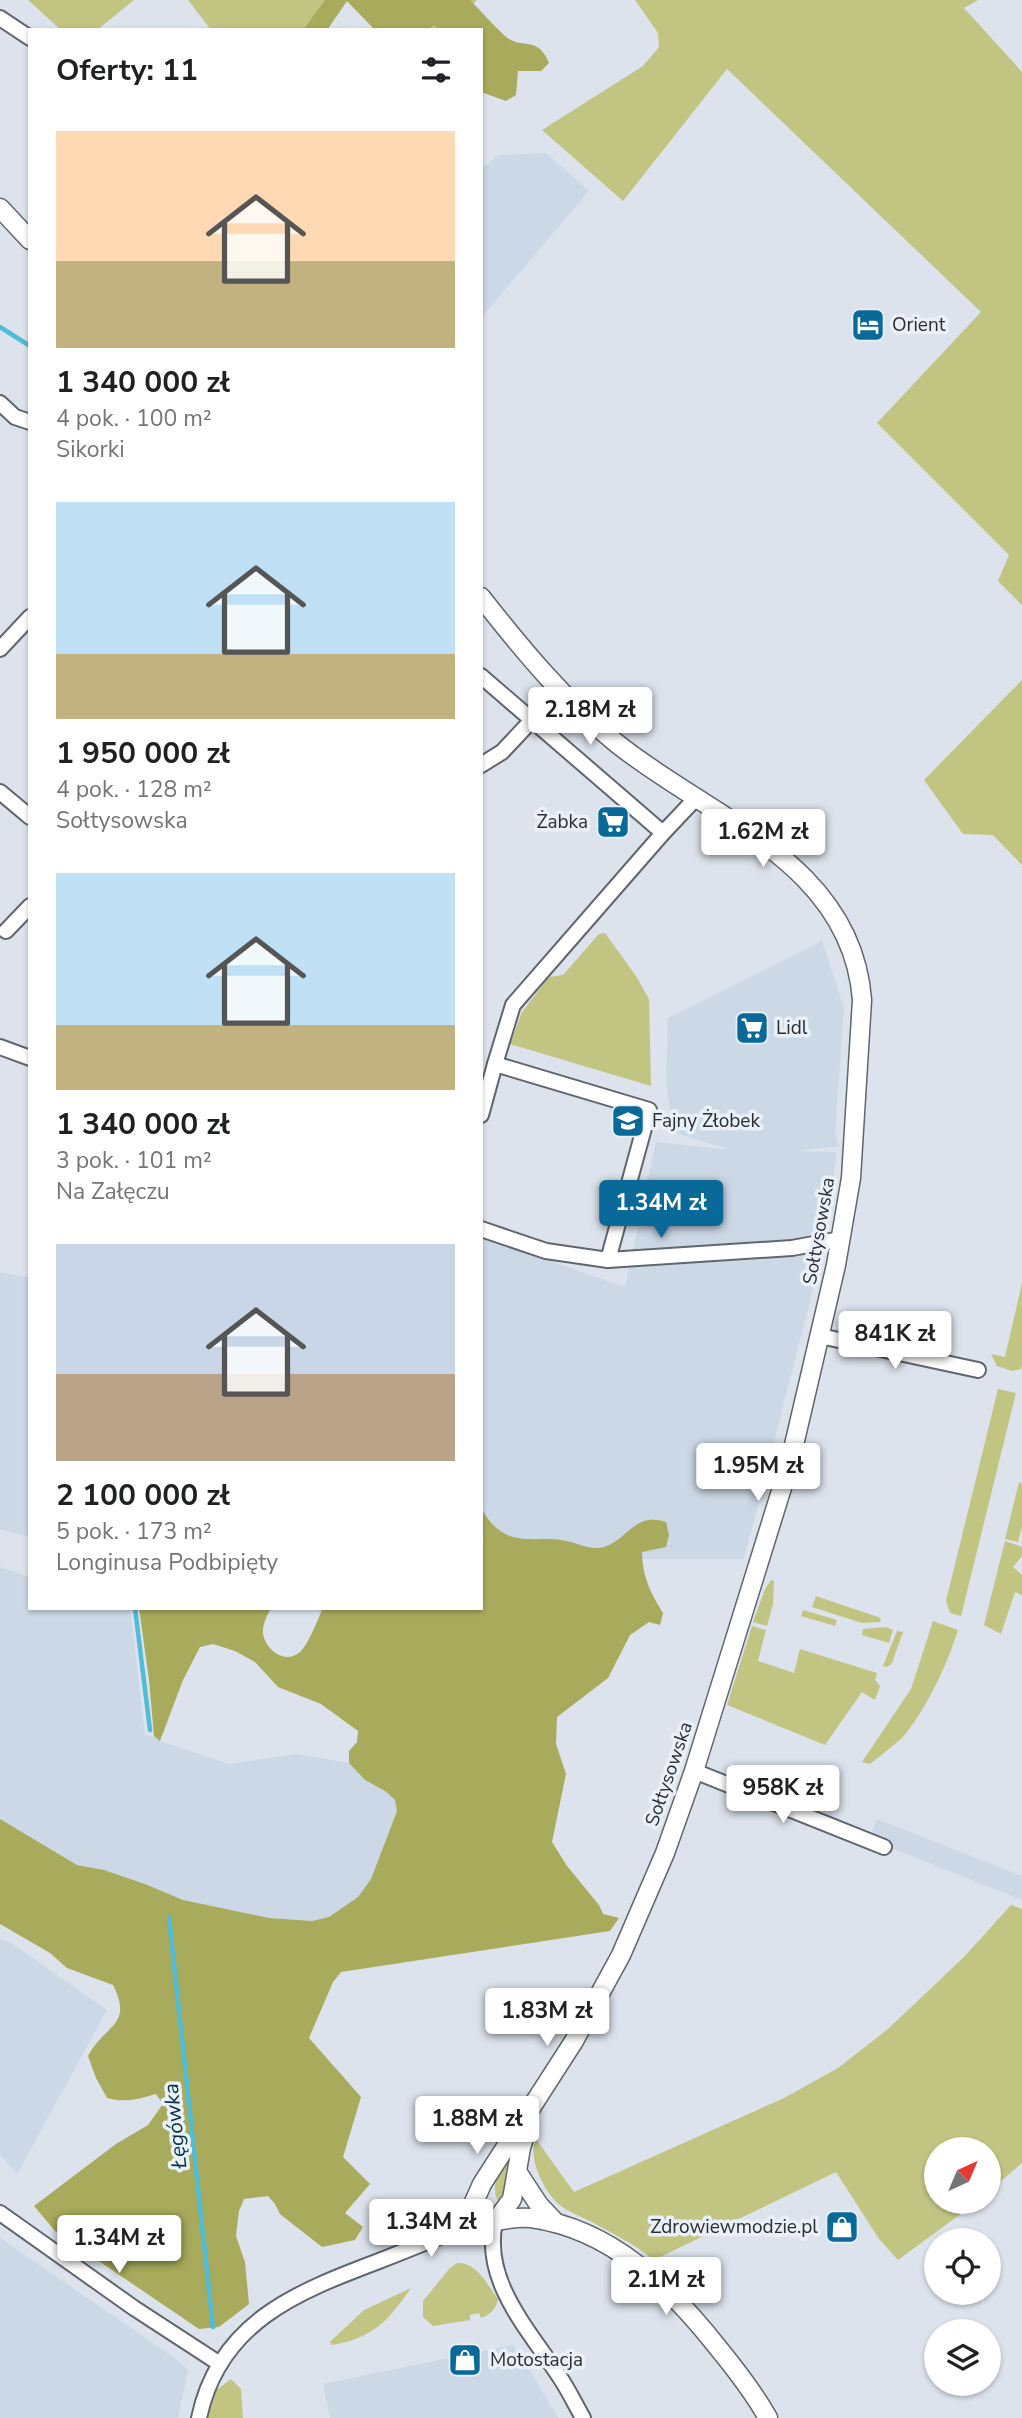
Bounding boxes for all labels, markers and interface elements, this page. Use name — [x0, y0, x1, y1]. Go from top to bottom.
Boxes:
text: Oferty: 11 — [56, 50, 198, 91]
icon: filters — [417, 51, 455, 89]
icon: home — [193, 176, 319, 302]
hotel icon: Orient — [849, 306, 887, 344]
place label: Orient — [892, 312, 946, 338]
text: 1 340 000 zł — [56, 362, 230, 403]
text: 4 pok. · 100 m² — [56, 403, 212, 434]
text: Sikorki — [56, 434, 125, 465]
icon: home — [193, 547, 319, 673]
pin: 2.18M zł — [518, 688, 662, 747]
text: 2.18M zł — [544, 694, 636, 725]
text: 1 950 000 zł — [56, 733, 230, 774]
text: 4 pok. · 128 m² — [56, 774, 212, 805]
supermarket icon: Żabka — [594, 803, 632, 841]
text: Sołtysowska — [56, 805, 188, 836]
place label: Żabka — [536, 809, 588, 835]
pin: 1.62M zł — [691, 810, 835, 869]
text: 1.62M zł — [717, 816, 809, 847]
icon: home — [193, 918, 319, 1044]
supermarket icon: Lidl — [733, 1009, 771, 1047]
place label: Lidl — [776, 1015, 808, 1041]
school or university icon: Fajny Żłobek — [609, 1102, 647, 1140]
text: 1 340 000 zł — [56, 1104, 230, 1145]
place label: Fajny Żłobek — [652, 1108, 760, 1134]
text: 3 pok. · 101 m² — [56, 1145, 212, 1176]
street label: Sołtysowska — [797, 1175, 841, 1287]
text: Na Załęczu — [56, 1176, 170, 1207]
pin: 1.34M zł — [589, 1180, 733, 1240]
text: 1.34M zł — [615, 1187, 707, 1218]
icon: home — [193, 1289, 319, 1415]
pin: 841K zł — [830, 1312, 960, 1371]
text: 841K zł — [854, 1318, 936, 1349]
pin: 1.95M zł — [686, 1444, 830, 1503]
text: 1.95M zł — [712, 1450, 804, 1481]
text: 2 100 000 zł — [56, 1475, 230, 1516]
text: 5 pok. · 173 m² — [56, 1516, 212, 1547]
text: Longinusa Podbipięty — [56, 1547, 278, 1578]
street label: Sołtysowska — [639, 1718, 699, 1830]
pin: 958K zł — [718, 1766, 848, 1825]
text: 958K zł — [742, 1772, 824, 1803]
pin: 1.83M zł — [475, 1988, 619, 2048]
text: 1.83M zł — [501, 1995, 593, 2026]
water label: Łęgówka — [157, 2082, 193, 2171]
pin: 1.88M zł — [405, 2096, 549, 2156]
text: 1.88M zł — [431, 2103, 523, 2134]
north arrow — [924, 2137, 1001, 2214]
map controls — [924, 2137, 1001, 2396]
pin: 1.34M zł — [359, 2200, 503, 2259]
text: 1.34M zł — [385, 2206, 477, 2237]
shop icon: Zdrowiewmodzie.pl — [823, 2208, 861, 2246]
place label: Zdrowiewmodzie.pl — [650, 2214, 818, 2240]
pin: 1.34M zł — [47, 2216, 191, 2275]
text: 1.34M zł — [73, 2222, 165, 2253]
button: locate — [924, 2228, 1001, 2305]
pin: 2.1M zł — [601, 2258, 731, 2317]
text: 2.1M zł — [627, 2264, 705, 2295]
button: layers — [924, 2319, 1001, 2396]
shop icon: Motostacja — [446, 2341, 484, 2379]
place label: Motostacja — [490, 2347, 583, 2373]

